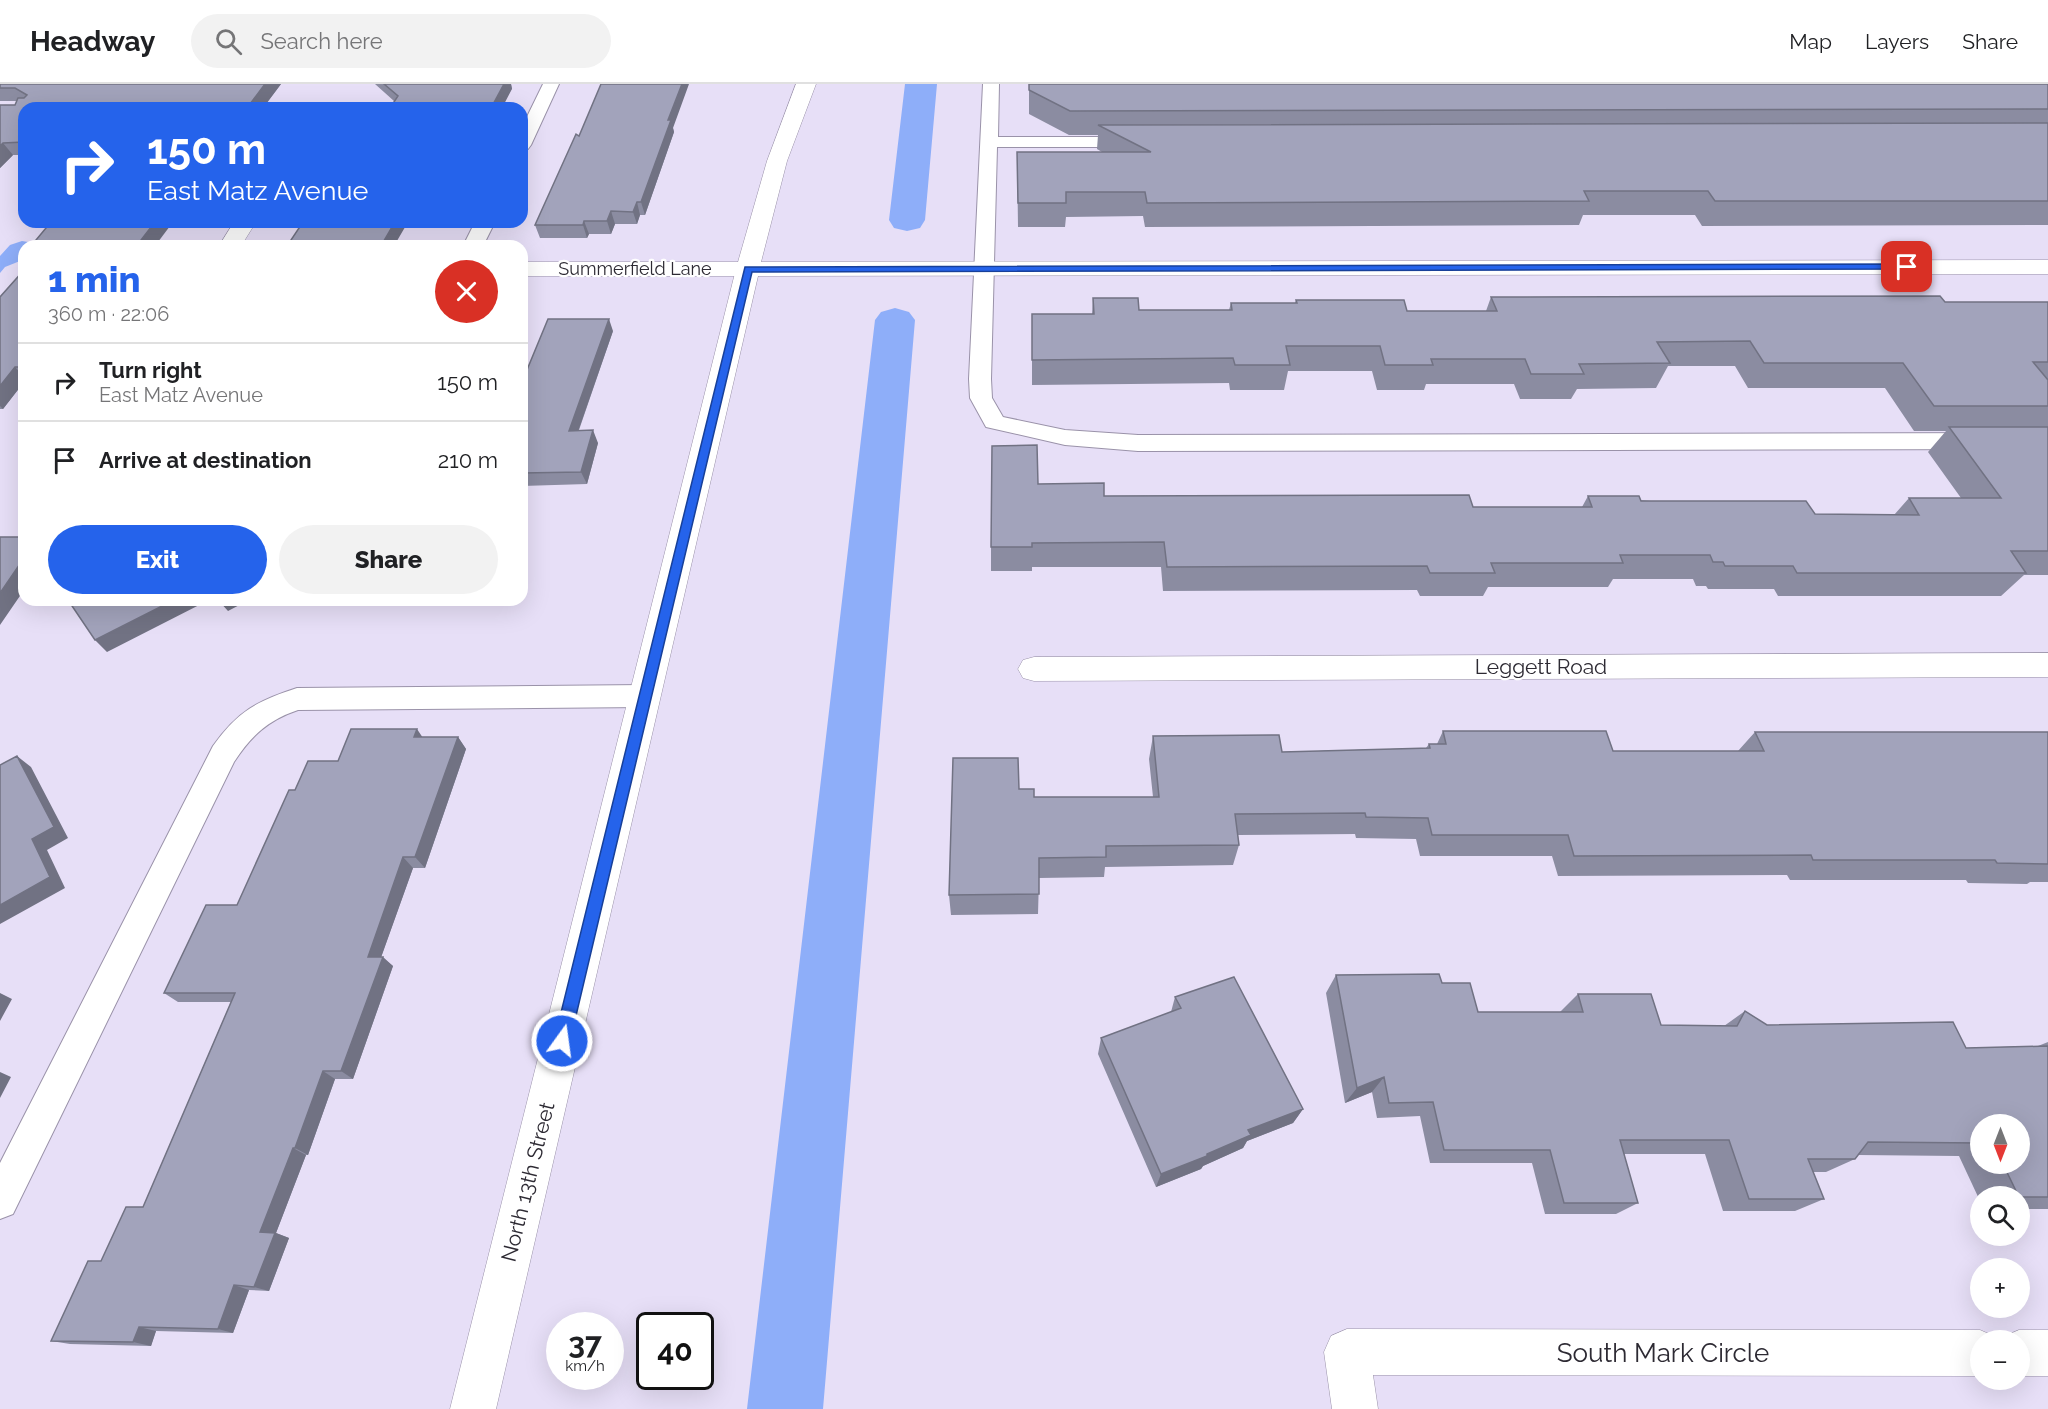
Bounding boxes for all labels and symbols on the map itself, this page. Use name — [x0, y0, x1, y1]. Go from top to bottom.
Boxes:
pin — [1881, 241, 1932, 292]
street label: Summerfield Lane — [558, 258, 712, 279]
street label: Leggett Road — [1475, 654, 1607, 679]
position arrow — [530, 1009, 594, 1073]
street label: North 13th Street — [496, 1099, 559, 1264]
north arrow — [1970, 1114, 2030, 1174]
speed limit sign: 40 — [636, 1312, 714, 1390]
street label: South Mark Circle — [1557, 1338, 1769, 1368]

